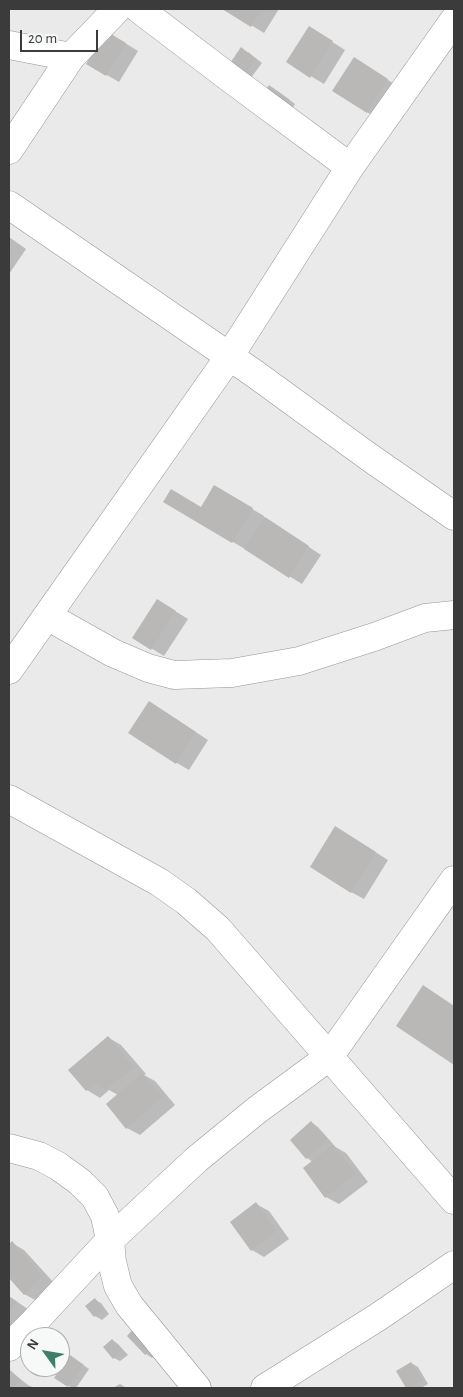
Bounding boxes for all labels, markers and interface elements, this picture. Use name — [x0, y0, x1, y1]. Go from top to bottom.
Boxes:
scale bar — [22, 20, 100, 52]
text: 20 m — [28, 31, 57, 46]
north arrow — [20, 1327, 70, 1377]
text: N — [25, 1337, 42, 1352]

